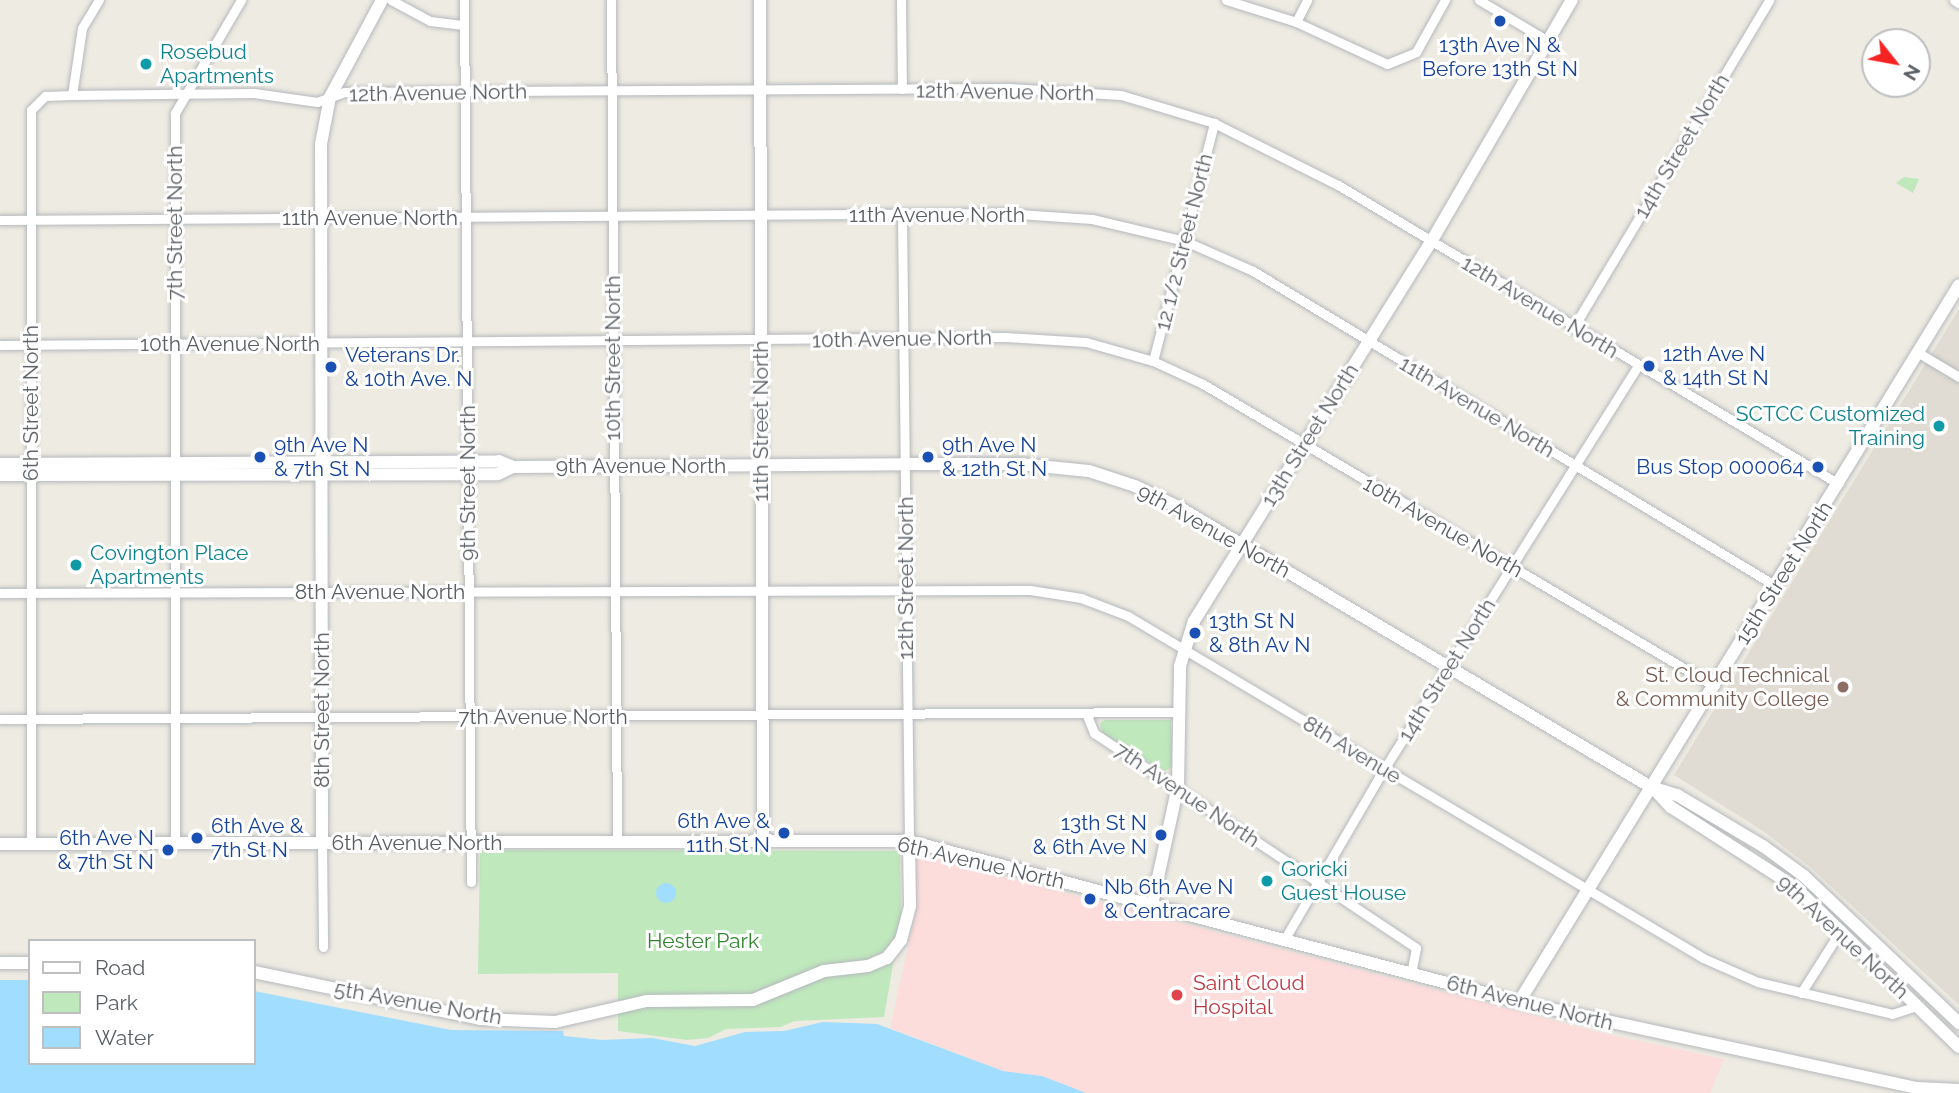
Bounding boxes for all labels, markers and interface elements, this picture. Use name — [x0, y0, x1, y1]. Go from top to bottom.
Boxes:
marker: 13th Ave N & Before 13th St N — [1492, 13, 1508, 29]
north arrow — [1861, 28, 1931, 98]
place label: 13th Ave N & Before 13th St N — [1422, 32, 1578, 82]
place label: Rosebud Apartments — [160, 39, 274, 89]
marker: Rosebud Apartments — [138, 56, 154, 72]
text: N — [1899, 61, 1925, 85]
street label: 14th Street North — [1629, 69, 1735, 223]
street label: 12th Avenue North — [915, 78, 1095, 106]
street label: 12th Avenue North — [348, 79, 528, 107]
street label: 7th Street North — [162, 146, 188, 300]
street label: 12 1/2 Street North — [1150, 151, 1218, 333]
street label: 11th Avenue North — [849, 202, 1025, 228]
street label: 11th Avenue North — [282, 205, 458, 231]
street label: 12th Avenue North — [1457, 250, 1623, 364]
street label: 10th Street North — [600, 275, 626, 441]
street label: 6th Street North — [18, 325, 44, 481]
street label: 10th Avenue North — [811, 325, 993, 353]
street label: 10th Avenue North — [140, 331, 320, 357]
street label: 11th Street North — [748, 340, 774, 502]
place label: 12th Ave N & 14th St N — [1663, 341, 1769, 391]
place label: Veterans Dr. & 10th Ave. N — [345, 342, 473, 392]
street label: 11th Avenue North — [1395, 351, 1559, 463]
marker: 12th Ave N & 14th St N — [1641, 358, 1657, 374]
marker: Veterans Dr. & 10th Ave. N — [323, 359, 339, 375]
street label: 13th Street North — [1256, 359, 1364, 511]
place label: SCTCC Customized Training — [1736, 401, 1925, 451]
street label: 9th Street North — [455, 405, 481, 561]
marker: SCTCC Customized Training — [1931, 418, 1947, 434]
place label: 9th Ave N & 7th St N — [274, 432, 370, 482]
place label: 9th Ave N & 12th St N — [942, 432, 1047, 482]
marker: 9th Ave N & 7th St N — [252, 449, 268, 465]
marker: 9th Ave N & 12th St N — [920, 449, 936, 465]
street label: 9th Avenue North — [555, 453, 727, 479]
place label: Bus Stop 000064 — [1636, 454, 1804, 480]
marker: Bus Stop 000064 — [1810, 459, 1826, 475]
street label: 10th Avenue North — [1358, 471, 1528, 583]
street label: 9th Avenue North — [1133, 478, 1295, 584]
street label: 12th Street North — [893, 496, 919, 660]
street label: 15th Street North — [1730, 497, 1838, 649]
place label: Covington Place Apartments — [90, 540, 248, 590]
marker: Covington Place Apartments — [68, 557, 84, 573]
street label: 8th Avenue North — [294, 579, 466, 605]
street label: 14th Street North — [1393, 594, 1501, 746]
place label: 13th St N & 8th Av N — [1209, 608, 1312, 658]
marker: 13th St N & 8th Av N — [1187, 625, 1203, 641]
street label: 8th Street North — [309, 632, 335, 788]
place label: St. Cloud Technical & Community College — [1615, 662, 1829, 712]
marker: St. Cloud Technical & Community College — [1835, 679, 1851, 695]
street label: 7th Avenue North — [458, 704, 628, 730]
street label: 8th Avenue — [1298, 711, 1406, 789]
street label: 7th Avenue North — [1109, 737, 1265, 853]
place label: 6th Ave & 11th St N — [677, 808, 770, 858]
place label: 13th St N & 6th Ave N — [1032, 810, 1147, 860]
place label: 6th Ave & 7th St N — [211, 813, 304, 863]
place label: 6th Ave N & 7th St N — [58, 825, 154, 875]
marker: 6th Ave & 11th St N — [776, 825, 792, 841]
marker: 13th St N & 6th Ave N — [1153, 827, 1169, 843]
marker: 6th Ave & 7th St N — [189, 830, 205, 846]
street label: 6th Avenue North — [331, 830, 503, 856]
street label: 6th Avenue North — [895, 831, 1067, 895]
marker: 6th Ave N & 7th St N — [160, 842, 176, 858]
place label: Goricki Guest House — [1281, 856, 1406, 906]
street label: 9th Avenue North — [1772, 869, 1914, 1005]
marker: Goricki Guest House — [1259, 873, 1275, 889]
place label: Nb 6th Ave N & Centracare — [1104, 874, 1234, 924]
marker: Nb 6th Ave N & Centracare — [1082, 891, 1098, 907]
park label: Hester Park — [647, 928, 759, 954]
legend — [28, 939, 256, 1065]
text: Road — [95, 955, 145, 980]
place label: Saint Cloud Hospital — [1193, 970, 1304, 1020]
street label: 6th Avenue North — [1444, 970, 1616, 1036]
street label: 5th Avenue North — [332, 976, 504, 1030]
marker: Saint Cloud Hospital — [1167, 985, 1187, 1005]
text: Park — [95, 990, 138, 1015]
text: Water — [95, 1025, 154, 1050]

